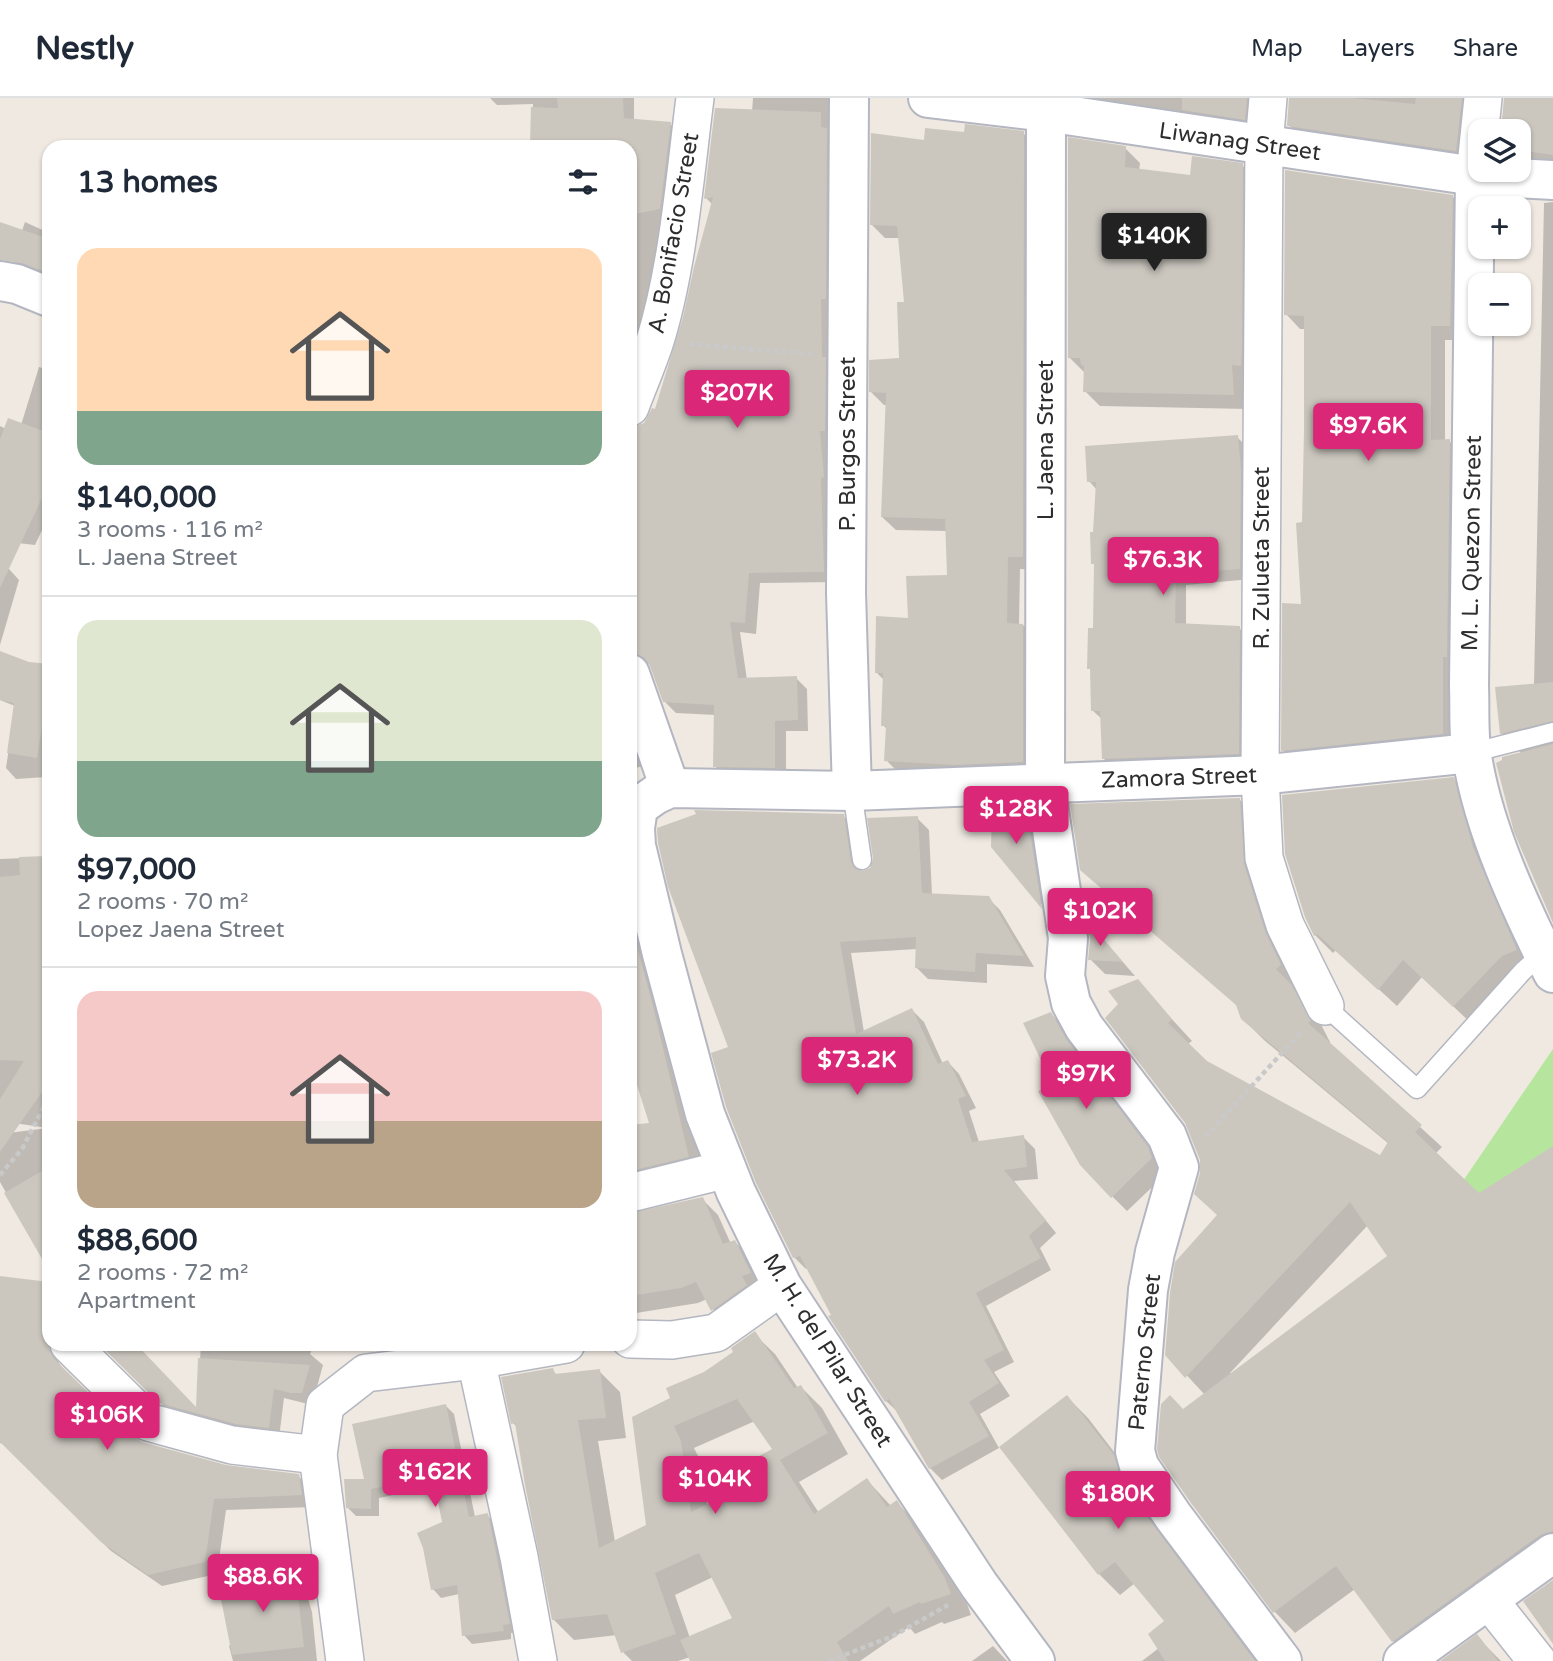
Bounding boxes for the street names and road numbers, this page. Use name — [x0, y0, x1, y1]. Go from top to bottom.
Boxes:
street label: Liwanag Street — [1157, 117, 1323, 167]
street label: A. Bonifacio Street — [643, 130, 705, 336]
street label: P. Burgos Street — [834, 356, 862, 532]
street label: L. Jaena Street — [1032, 360, 1060, 520]
street label: M. L. Quezon Street — [1456, 435, 1488, 651]
street label: R. Zulueta Street — [1248, 466, 1276, 650]
street label: Zamora Street — [1101, 761, 1258, 795]
street label: M. H. del Pilar Street — [756, 1249, 898, 1453]
street label: Paterno Street — [1123, 1272, 1167, 1432]

